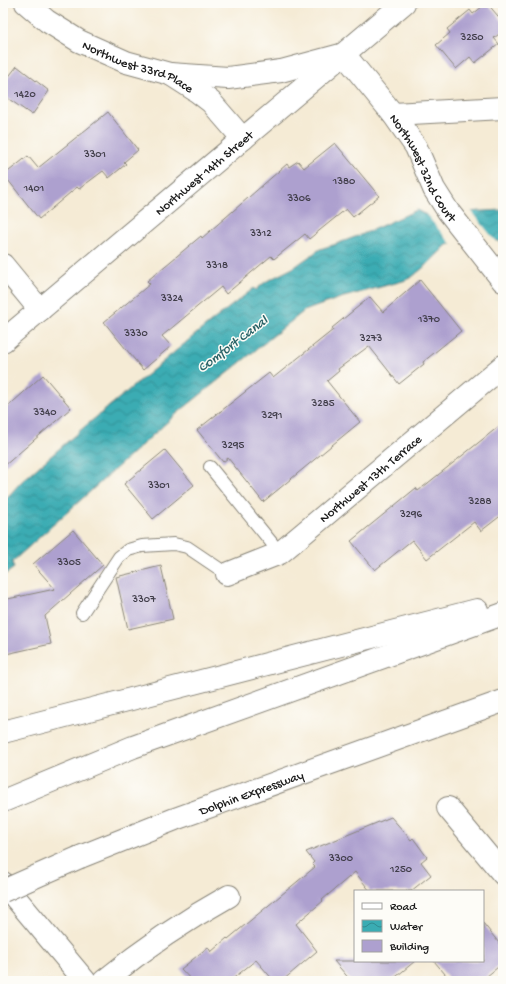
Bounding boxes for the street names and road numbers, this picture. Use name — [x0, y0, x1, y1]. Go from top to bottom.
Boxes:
street label: Northwest 33rd Place — [79, 38, 196, 97]
street label: Northwest 32nd Court — [385, 112, 460, 227]
street label: Northwest 14th Street — [153, 127, 258, 220]
street label: Northwest 13th Terrace — [317, 432, 426, 527]
street label: Dolphin Expressway — [197, 768, 306, 820]

